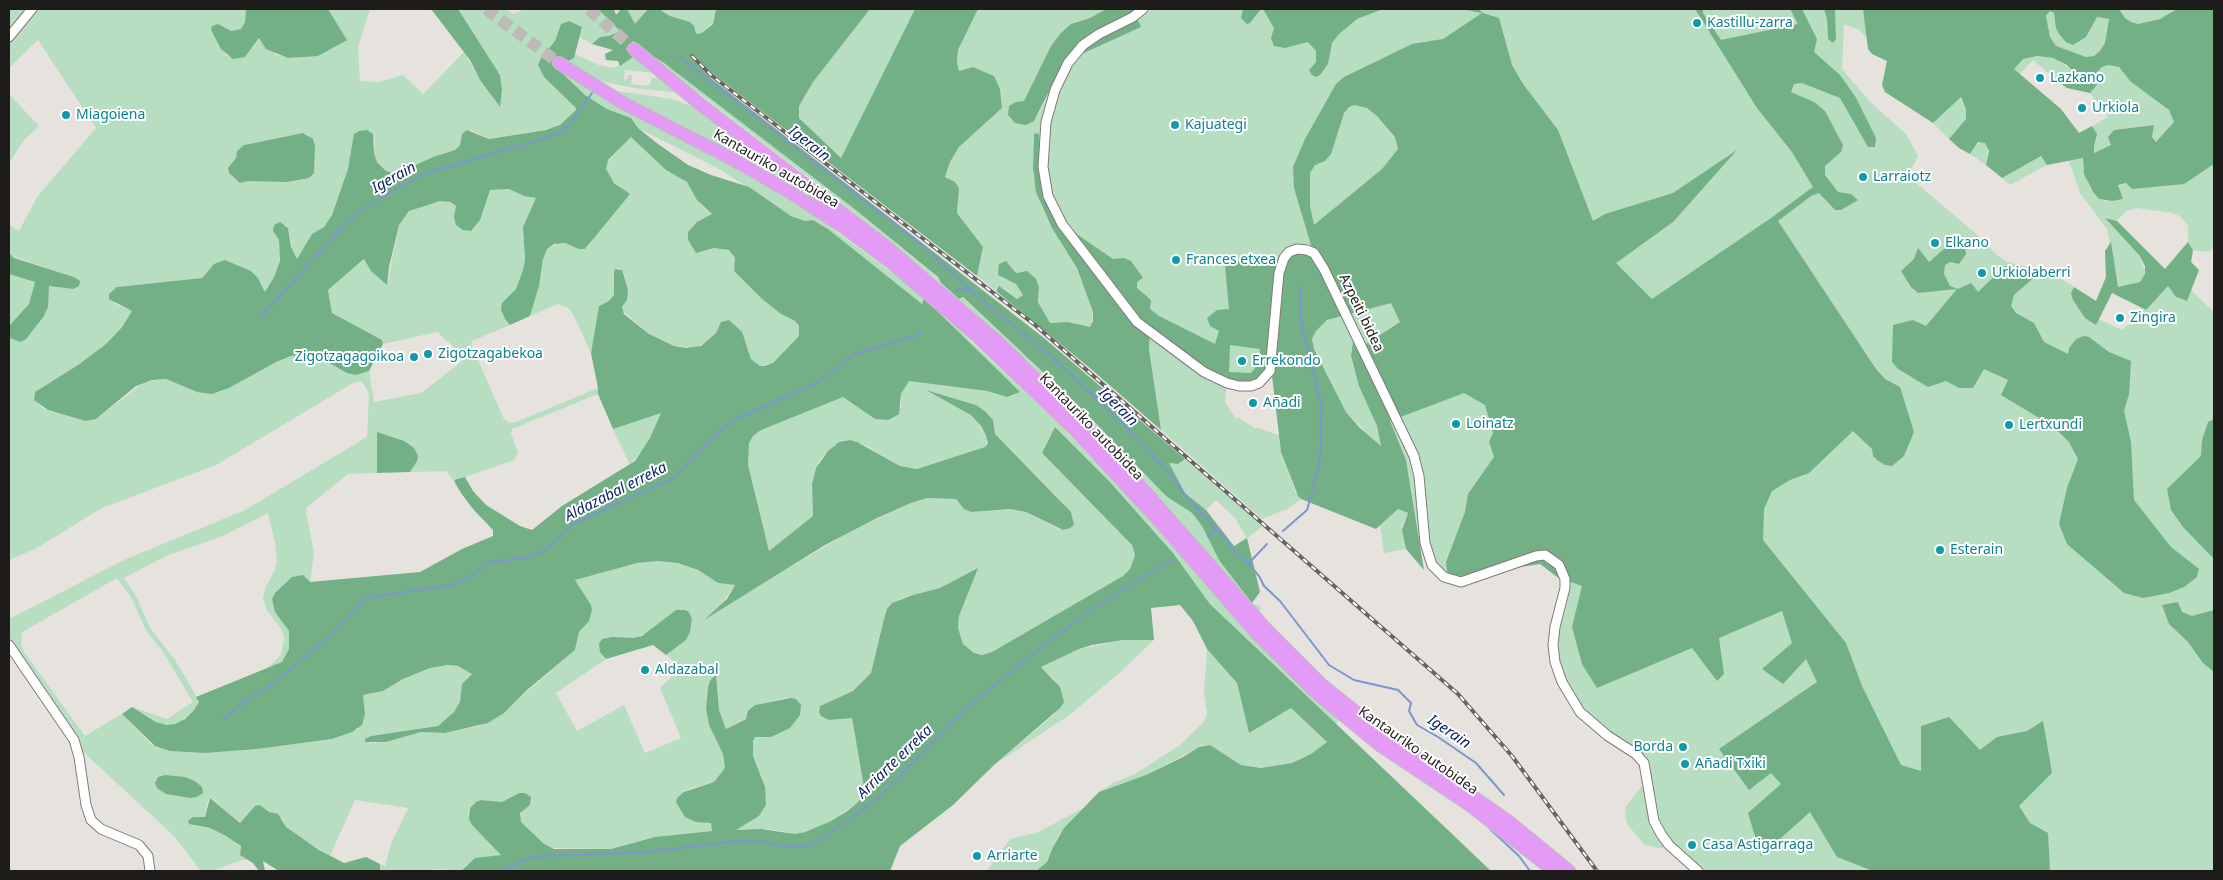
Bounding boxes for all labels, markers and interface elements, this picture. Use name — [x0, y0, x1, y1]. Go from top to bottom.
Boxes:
place label: Kastillu-zarra — [1707, 15, 1793, 31]
marker: Kastillu-zarra — [1691, 17, 1703, 29]
place label: Lazkano — [2050, 70, 2104, 86]
marker: Lazkano — [2034, 72, 2046, 84]
place label: Urkiola — [2092, 100, 2139, 116]
marker: Urkiola — [2076, 102, 2088, 114]
place label: Miagoiena — [76, 107, 145, 123]
marker: Miagoiena — [60, 109, 72, 121]
place label: Kajuategi — [1185, 117, 1247, 133]
marker: Kajuategi — [1169, 119, 1181, 131]
water label: Igerain — [785, 122, 833, 166]
street label: Kantauriko autobidea — [710, 126, 842, 212]
water label: Igerain — [369, 159, 419, 197]
place label: Larraiotz — [1873, 169, 1931, 185]
marker: Larraiotz — [1857, 171, 1869, 183]
place label: Elkano — [1945, 235, 1989, 251]
marker: Elkano — [1929, 237, 1941, 249]
place label: Frances etxea — [1186, 252, 1276, 268]
marker: Frances etxea — [1170, 254, 1182, 266]
place label: Urkiolaberri — [1992, 265, 2071, 281]
marker: Urkiolaberri — [1976, 267, 1988, 279]
street label: Azpeiti bidea — [1335, 271, 1387, 355]
place label: Zingira — [2130, 310, 2176, 326]
marker: Zingira — [2114, 312, 2126, 324]
place label: Zigotzagabekoa — [438, 346, 543, 362]
marker: Zigotzagabekoa — [422, 348, 434, 360]
place label: Zigotzagagoikoa — [295, 349, 404, 365]
marker: Zigotzagagoikoa — [408, 351, 420, 363]
place label: Errekondo — [1252, 353, 1321, 369]
marker: Errekondo — [1236, 355, 1248, 367]
street label: Kantauriko autobidea — [1036, 370, 1146, 484]
water label: Igerain — [1095, 384, 1141, 430]
place label: Añadi — [1263, 395, 1301, 411]
marker: Añadi — [1247, 397, 1259, 409]
place label: Loinatz — [1466, 416, 1514, 432]
place label: Lertxundi — [2019, 417, 2082, 433]
marker: Loinatz — [1450, 418, 1462, 430]
marker: Lertxundi — [2003, 419, 2015, 431]
water label: Aldazabal erreka — [562, 459, 670, 525]
place label: Esterain — [1950, 542, 2003, 558]
marker: Esterain — [1934, 544, 1946, 556]
place label: Aldazabal — [655, 662, 719, 678]
marker: Aldazabal — [639, 664, 651, 676]
street label: Kantauriko autobidea — [1355, 703, 1481, 799]
water label: Igerain — [1424, 711, 1474, 753]
water label: Arriarte erreka — [854, 722, 936, 802]
place label: Borda — [1633, 739, 1673, 755]
marker: Borda — [1677, 741, 1689, 753]
place label: Añadi Txiki — [1695, 756, 1766, 772]
marker: Añadi Txiki — [1679, 758, 1691, 770]
place label: Casa Astigarraga — [1702, 837, 1813, 853]
marker: Casa Astigarraga — [1686, 839, 1698, 851]
place label: Arriarte — [987, 848, 1038, 864]
marker: Arriarte — [971, 850, 983, 862]

